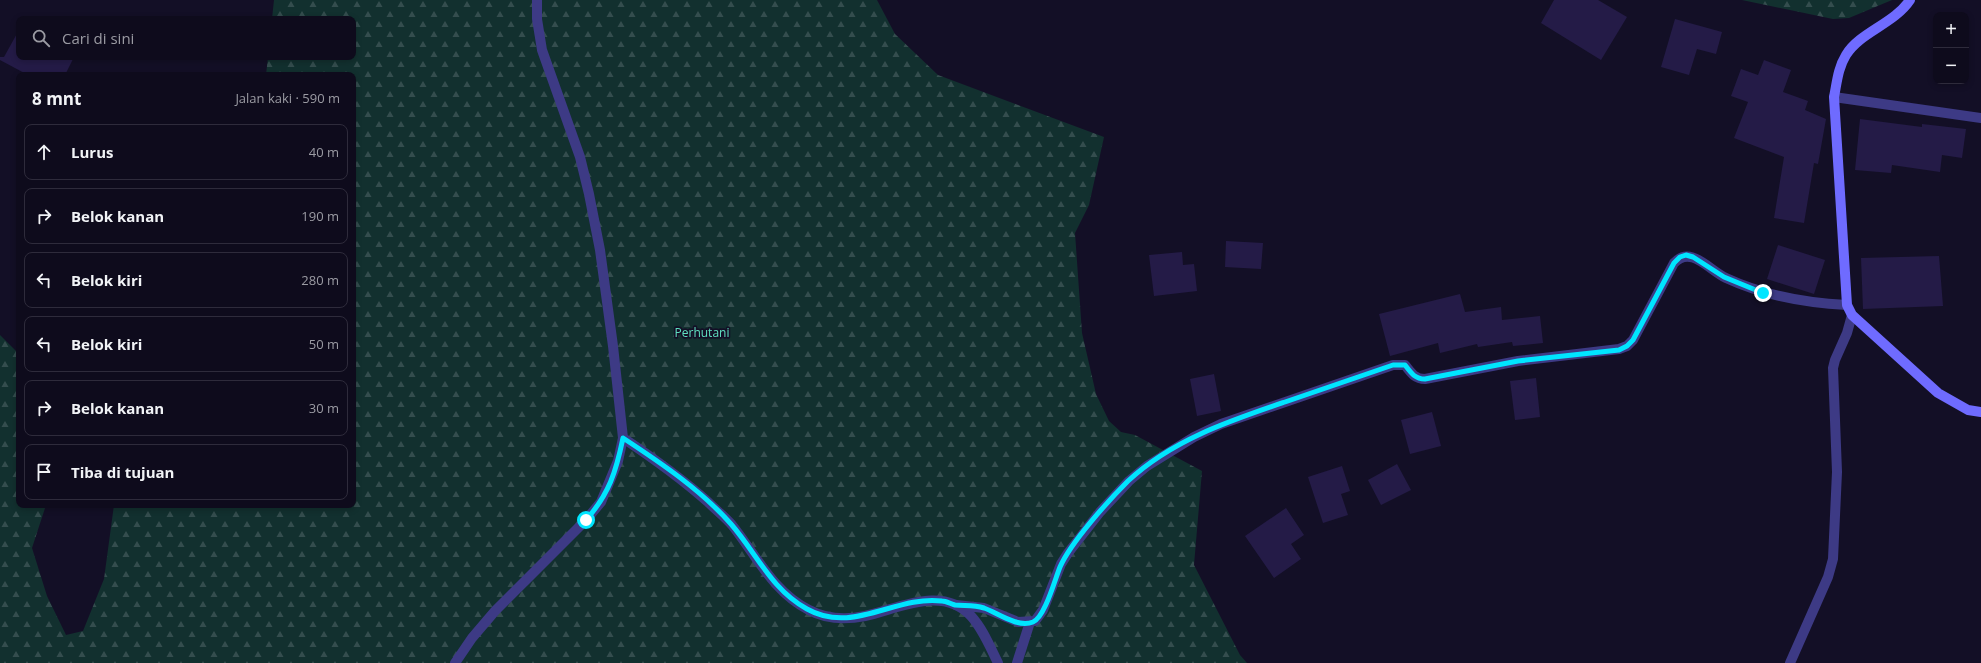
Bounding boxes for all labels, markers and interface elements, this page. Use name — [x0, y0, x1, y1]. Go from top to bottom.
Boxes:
map controls — [1933, 12, 1969, 84]
button: + — [1933, 12, 1969, 48]
search box — [16, 16, 356, 60]
icon: search — [30, 27, 52, 49]
text: Cari di sini — [62, 28, 134, 48]
button: − — [1933, 48, 1969, 84]
text: 8 mnt — [32, 87, 81, 110]
text: Jalan kaki · 590 m — [235, 89, 340, 107]
icon: ahead — [33, 141, 55, 163]
text: Lurus — [71, 142, 113, 162]
text: 40 m — [309, 143, 339, 161]
icon: right — [33, 205, 55, 227]
text: Belok kanan — [71, 206, 164, 226]
text: 190 m — [301, 207, 339, 225]
icon: left — [33, 269, 55, 291]
text: Belok kiri — [71, 270, 142, 290]
text: 280 m — [301, 271, 339, 289]
route end — [1754, 284, 1772, 302]
park label: Perhutani — [675, 324, 729, 341]
icon: left — [33, 333, 55, 355]
text: Belok kiri — [71, 334, 142, 354]
text: 50 m — [309, 335, 339, 353]
icon: right — [33, 397, 55, 419]
text: Belok kanan — [71, 398, 164, 418]
text: 30 m — [309, 399, 339, 417]
icon: arrive — [33, 461, 55, 483]
text: Tiba di tujuan — [71, 462, 174, 482]
route start — [577, 511, 595, 529]

